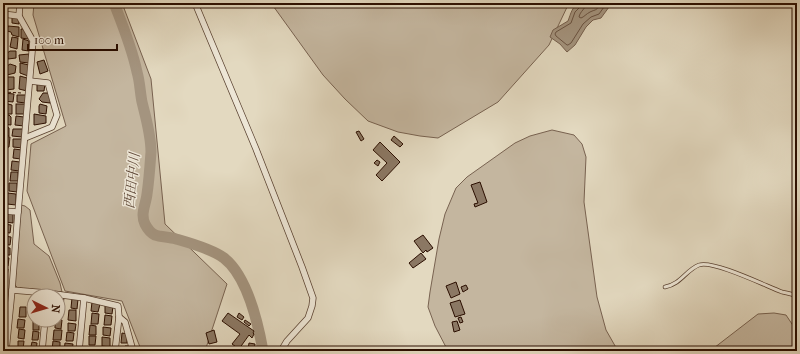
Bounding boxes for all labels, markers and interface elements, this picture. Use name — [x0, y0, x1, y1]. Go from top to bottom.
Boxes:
scale bar — [28, 26, 117, 52]
text: 100 m — [34, 33, 64, 47]
water label: 西田中川 — [121, 150, 144, 210]
north arrow — [26, 288, 66, 328]
text: N — [49, 304, 62, 314]

